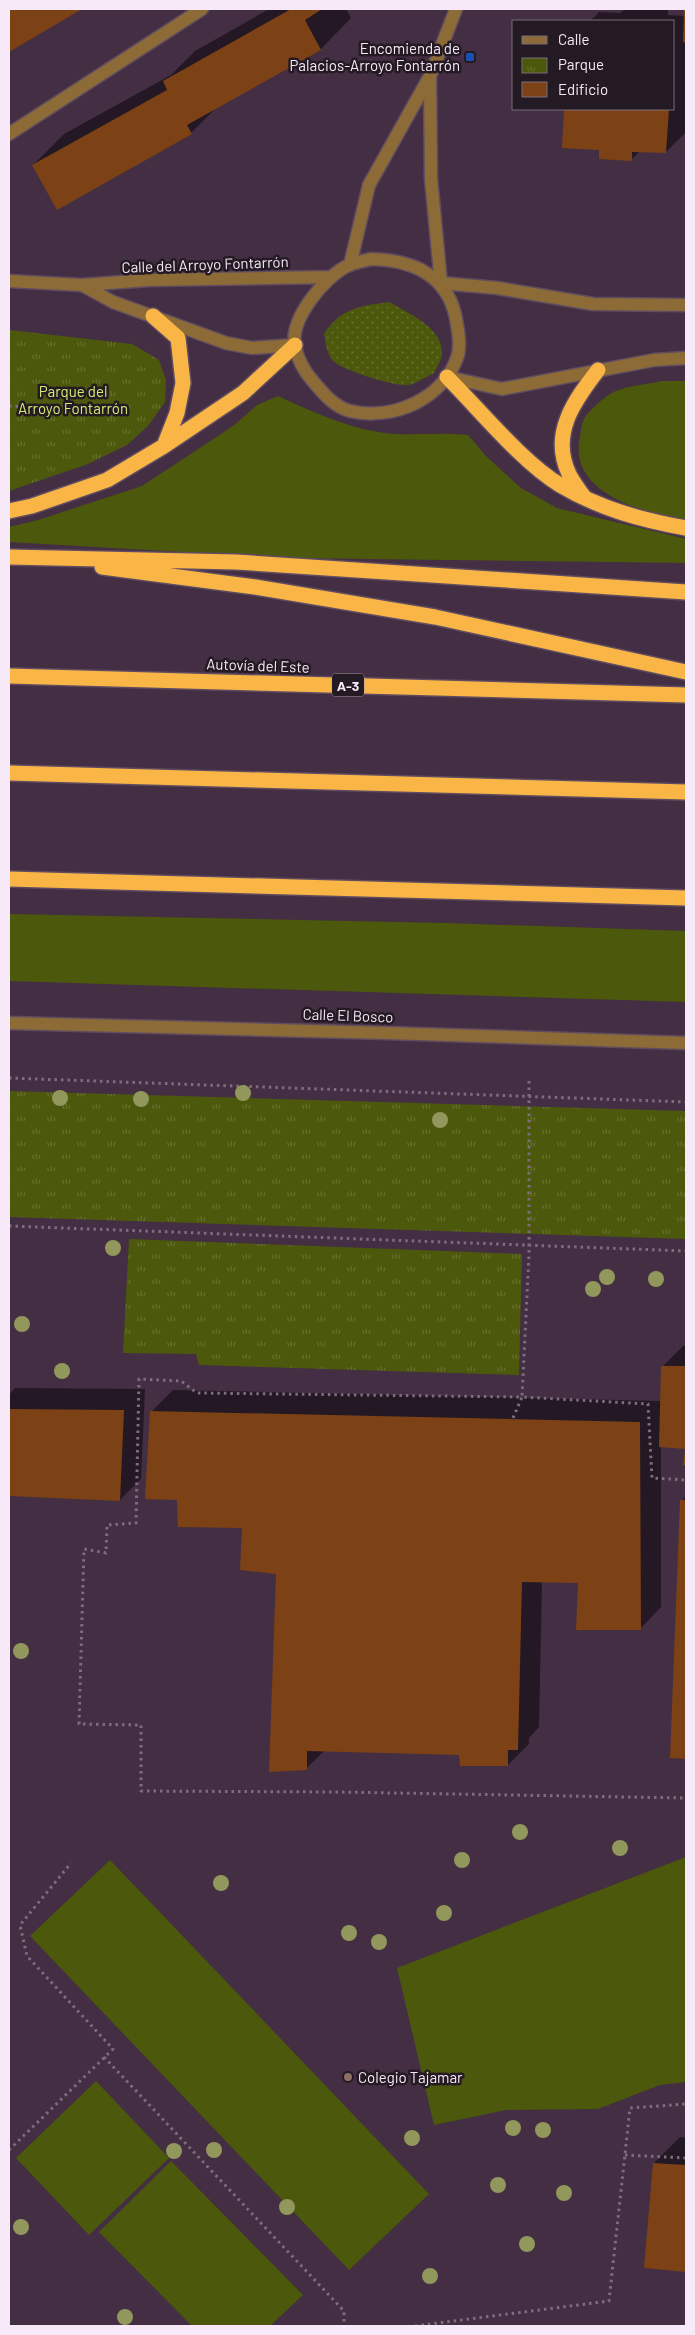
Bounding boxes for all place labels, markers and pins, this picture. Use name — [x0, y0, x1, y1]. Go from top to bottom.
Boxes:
place label: Encomienda de Palacios-Arroyo Fontarrón — [290, 39, 460, 74]
marker: Encomienda de Palacios-Arroyo Fontarrón — [464, 51, 476, 63]
place label: Colegio Tajamar — [358, 2068, 463, 2086]
marker: Colegio Tajamar — [342, 2071, 354, 2083]

